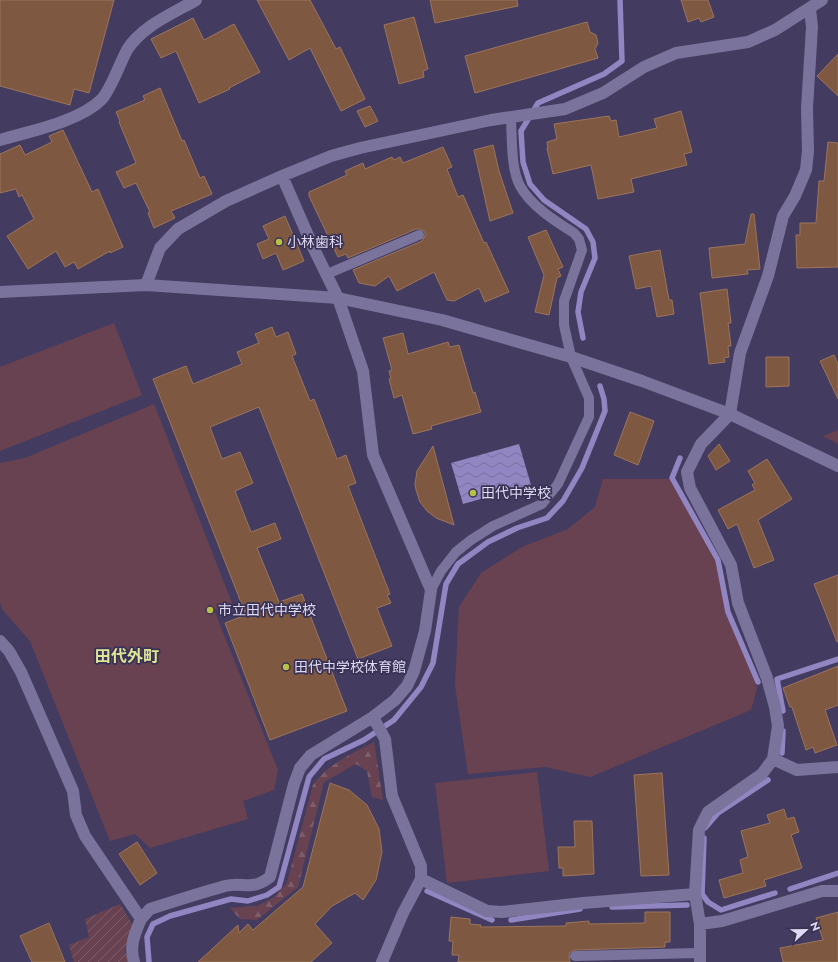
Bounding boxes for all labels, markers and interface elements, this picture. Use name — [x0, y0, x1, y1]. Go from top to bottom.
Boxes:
place label: 小林歯科 — [287, 232, 343, 252]
marker: 小林歯科 — [274, 237, 284, 247]
place label: 田代中学校 — [481, 483, 551, 503]
marker: 田代中学校 — [468, 488, 478, 498]
place label: 市立田代中学校 — [218, 600, 316, 620]
marker: 市立田代中学校 — [205, 605, 215, 615]
district label: 田代外町 — [95, 645, 159, 668]
place label: 田代中学校体育館 — [294, 657, 406, 677]
marker: 田代中学校体育館 — [281, 662, 291, 672]
north arrow — [786, 910, 826, 950]
text: N — [806, 919, 824, 933]

